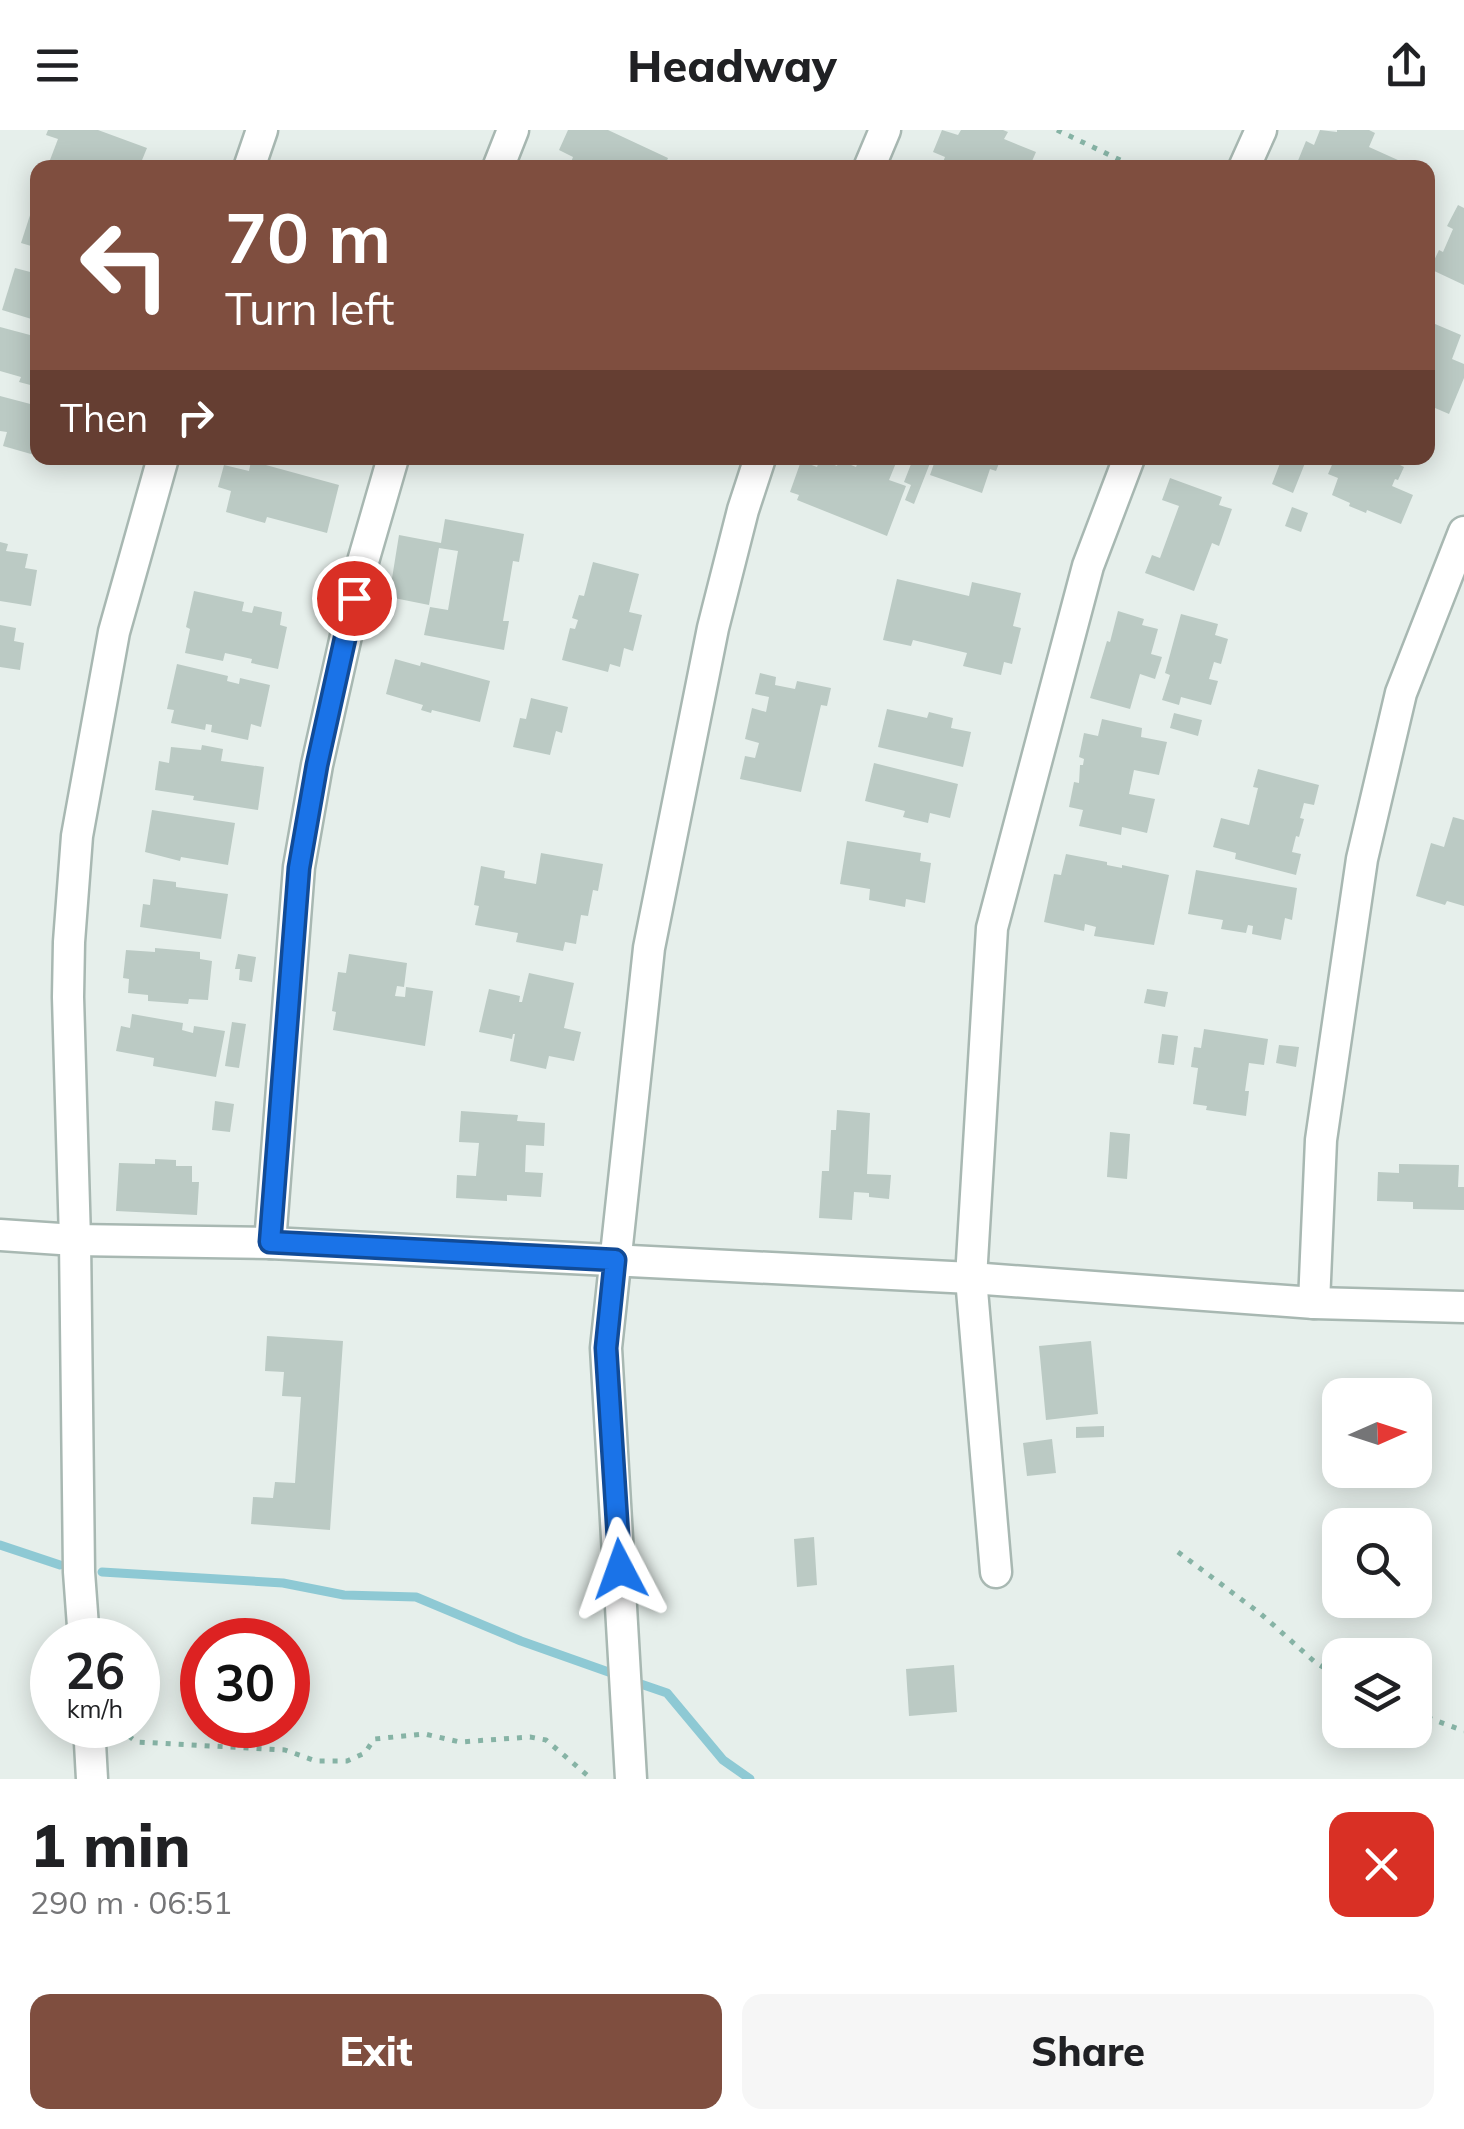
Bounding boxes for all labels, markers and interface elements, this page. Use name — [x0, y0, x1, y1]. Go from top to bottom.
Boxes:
text: Headway — [627, 37, 837, 93]
icon: menu — [30, 38, 85, 93]
icon: share — [1379, 38, 1434, 93]
text: 70 m — [225, 193, 391, 281]
icon: left — [60, 200, 190, 330]
text: Turn left — [225, 280, 394, 336]
icon: right — [168, 390, 223, 445]
text: Then — [60, 394, 148, 442]
pin — [312, 556, 397, 641]
icon: arrive — [327, 571, 382, 626]
north arrow — [1322, 1378, 1432, 1488]
map controls — [1322, 1378, 1432, 1748]
button: search — [1322, 1508, 1432, 1618]
position arrow — [568, 1517, 672, 1621]
speed limit sign: 30 — [180, 1618, 310, 1748]
button: layers — [1322, 1638, 1432, 1748]
text: 26 — [65, 1639, 125, 1702]
text: km/h — [67, 1693, 123, 1724]
text: 1 min — [30, 1807, 191, 1882]
button: close — [1329, 1812, 1434, 1917]
text: 290 m · 06:51 — [30, 1882, 232, 1922]
button: Exit — [30, 1994, 722, 2109]
button: Share — [742, 1994, 1434, 2109]

